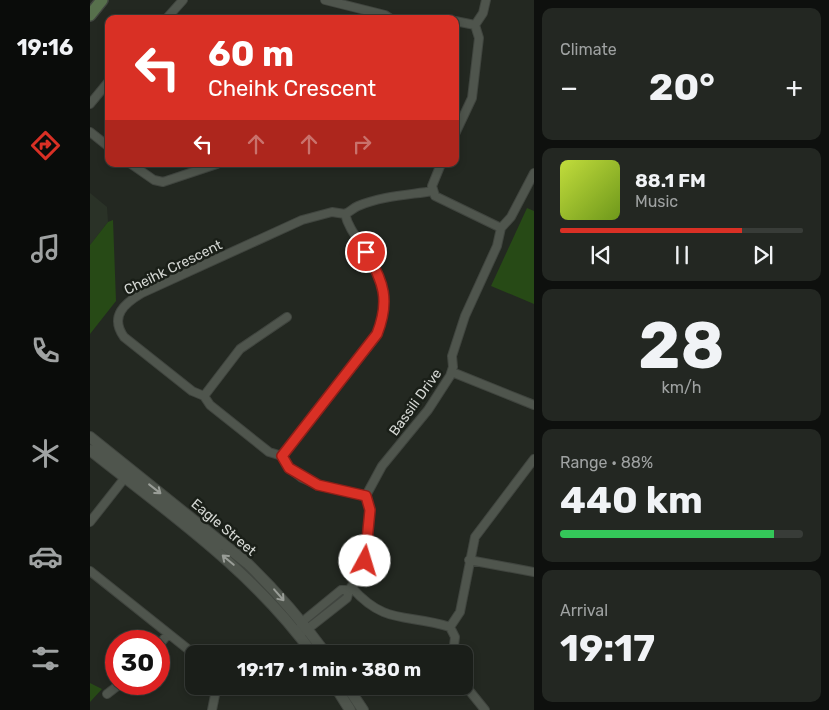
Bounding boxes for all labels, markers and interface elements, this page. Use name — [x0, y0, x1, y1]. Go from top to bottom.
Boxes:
text: 60 m — [208, 33, 294, 75]
text: 19:16 — [17, 34, 73, 61]
icon: left — [125, 35, 190, 100]
text: Climate — [560, 40, 617, 59]
text: 20° — [649, 64, 715, 110]
text: − — [560, 71, 578, 104]
text: + — [786, 71, 803, 104]
text: Cheihk Crescent — [208, 75, 376, 102]
icon: directions — [28, 128, 63, 163]
icon: left — [189, 130, 217, 158]
icon: ahead — [242, 130, 270, 158]
icon: ahead — [295, 130, 323, 158]
icon: right — [348, 130, 376, 158]
text: 88.1 FM — [635, 169, 706, 192]
text: Music — [635, 192, 678, 211]
icon: music — [28, 231, 63, 266]
pin — [345, 231, 387, 273]
street label: Cheihk Crescent — [121, 236, 226, 299]
icon: arrive — [352, 238, 380, 266]
icon: previous — [587, 241, 615, 269]
icon: pause — [668, 241, 696, 269]
icon: next — [749, 241, 777, 269]
text: 28 — [638, 307, 725, 384]
icon: phone — [28, 333, 63, 368]
street label: Bassili Drive — [385, 365, 445, 439]
text: km/h — [662, 378, 701, 397]
icon: climate — [28, 436, 63, 471]
text: Range · 88% — [560, 453, 653, 472]
text: 440 km — [560, 477, 703, 523]
one-way arrow — [148, 484, 161, 495]
street label: Eagle Street — [188, 495, 260, 560]
position arrow — [338, 534, 390, 586]
icon: car — [28, 539, 63, 574]
one-way arrow — [221, 555, 234, 566]
one-way arrow — [273, 588, 284, 601]
text: Arrival — [560, 601, 608, 620]
text: 19:17 — [560, 625, 655, 671]
speed limit sign: 30 — [105, 630, 170, 695]
icon: filters — [28, 641, 63, 676]
text: 19:17 · 1 min · 380 m — [237, 658, 421, 681]

